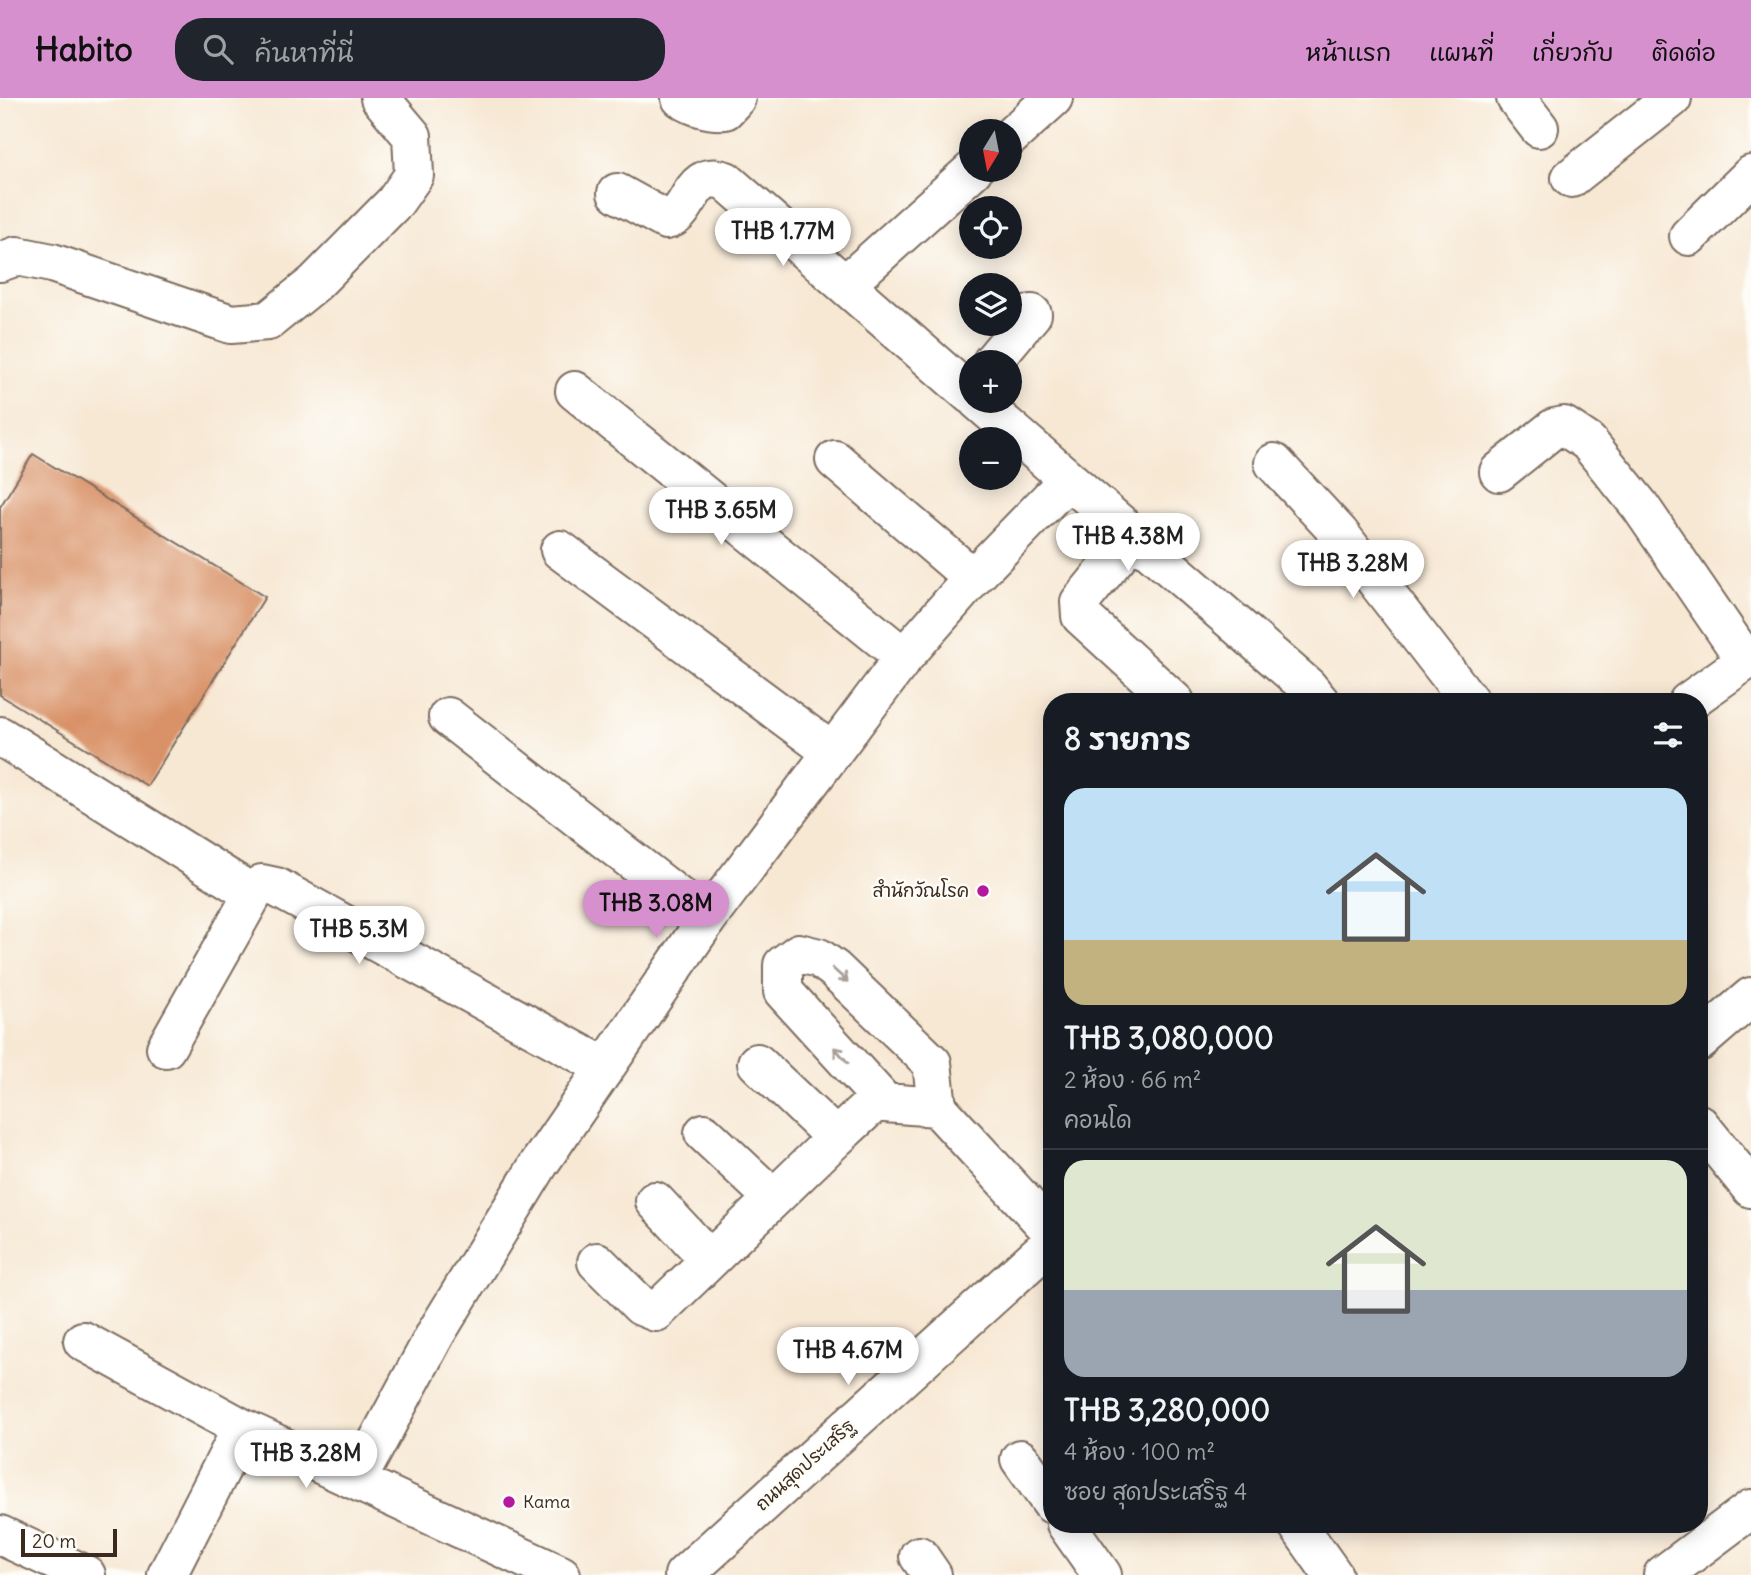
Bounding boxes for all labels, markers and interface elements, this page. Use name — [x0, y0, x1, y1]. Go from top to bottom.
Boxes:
search box — [175, 18, 665, 81]
text: Habito — [35, 28, 133, 70]
icon: search — [199, 30, 237, 68]
text: ค้นหาที่นี่ — [255, 36, 354, 69]
text: หน้าแรก — [1306, 37, 1391, 67]
text: แผนที่ — [1429, 37, 1494, 67]
text: เกี่ยวกับ — [1532, 37, 1614, 67]
text: ติดต่อ — [1652, 37, 1716, 67]
north arrow — [959, 119, 1022, 182]
map controls — [959, 119, 1022, 490]
button: locate — [959, 196, 1022, 259]
pin: THB 1.77M — [703, 208, 863, 268]
text: THB 1.77M — [731, 216, 835, 245]
button: layers — [959, 273, 1022, 336]
button: + — [959, 350, 1022, 413]
button: − — [959, 427, 1022, 490]
pin: THB 3.65M — [641, 488, 801, 547]
text: THB 3.65M — [665, 495, 777, 524]
pin: THB 4.38M — [1048, 514, 1208, 573]
text: THB 4.38M — [1072, 521, 1184, 550]
pin: THB 3.28M — [1273, 540, 1433, 600]
text: THB 3.28M — [1297, 548, 1409, 577]
icon: filters — [1649, 716, 1687, 754]
text: 8 รายการ — [1064, 720, 1191, 758]
icon: home — [1313, 834, 1439, 960]
place label: สำนักวัณโรค — [873, 878, 969, 902]
pin: THB 3.08M — [576, 880, 736, 940]
marker: สำนักวัณโรค — [975, 883, 991, 899]
text: THB 3.08M — [599, 888, 713, 917]
pin: THB 5.3M — [287, 906, 431, 966]
text: THB 5.3M — [310, 914, 408, 943]
one-way arrow — [831, 967, 849, 983]
text: THB 3,080,000 — [1064, 1019, 1274, 1057]
one-way arrow — [832, 1047, 849, 1064]
text: 2 ห้อง · 66 m² — [1064, 1065, 1201, 1094]
text: คอนโด — [1064, 1105, 1132, 1134]
icon: home — [1313, 1206, 1439, 1332]
pin: THB 4.67M — [768, 1328, 928, 1387]
text: THB 4.67M — [793, 1335, 903, 1364]
text: THB 3,280,000 — [1064, 1391, 1270, 1429]
street label: ถนนสุดประเสริฐ — [750, 1414, 861, 1518]
pin: THB 3.28M — [226, 1430, 386, 1490]
text: 4 ห้อง · 100 m² — [1064, 1437, 1215, 1466]
text: THB 3.28M — [250, 1438, 362, 1467]
text: ซอย สุดประเสริฐ 4 — [1064, 1477, 1247, 1506]
place label: Kama — [523, 1490, 570, 1513]
marker: Kama — [501, 1494, 517, 1510]
scale bar — [21, 1526, 117, 1558]
text: 20 m — [32, 1529, 76, 1553]

